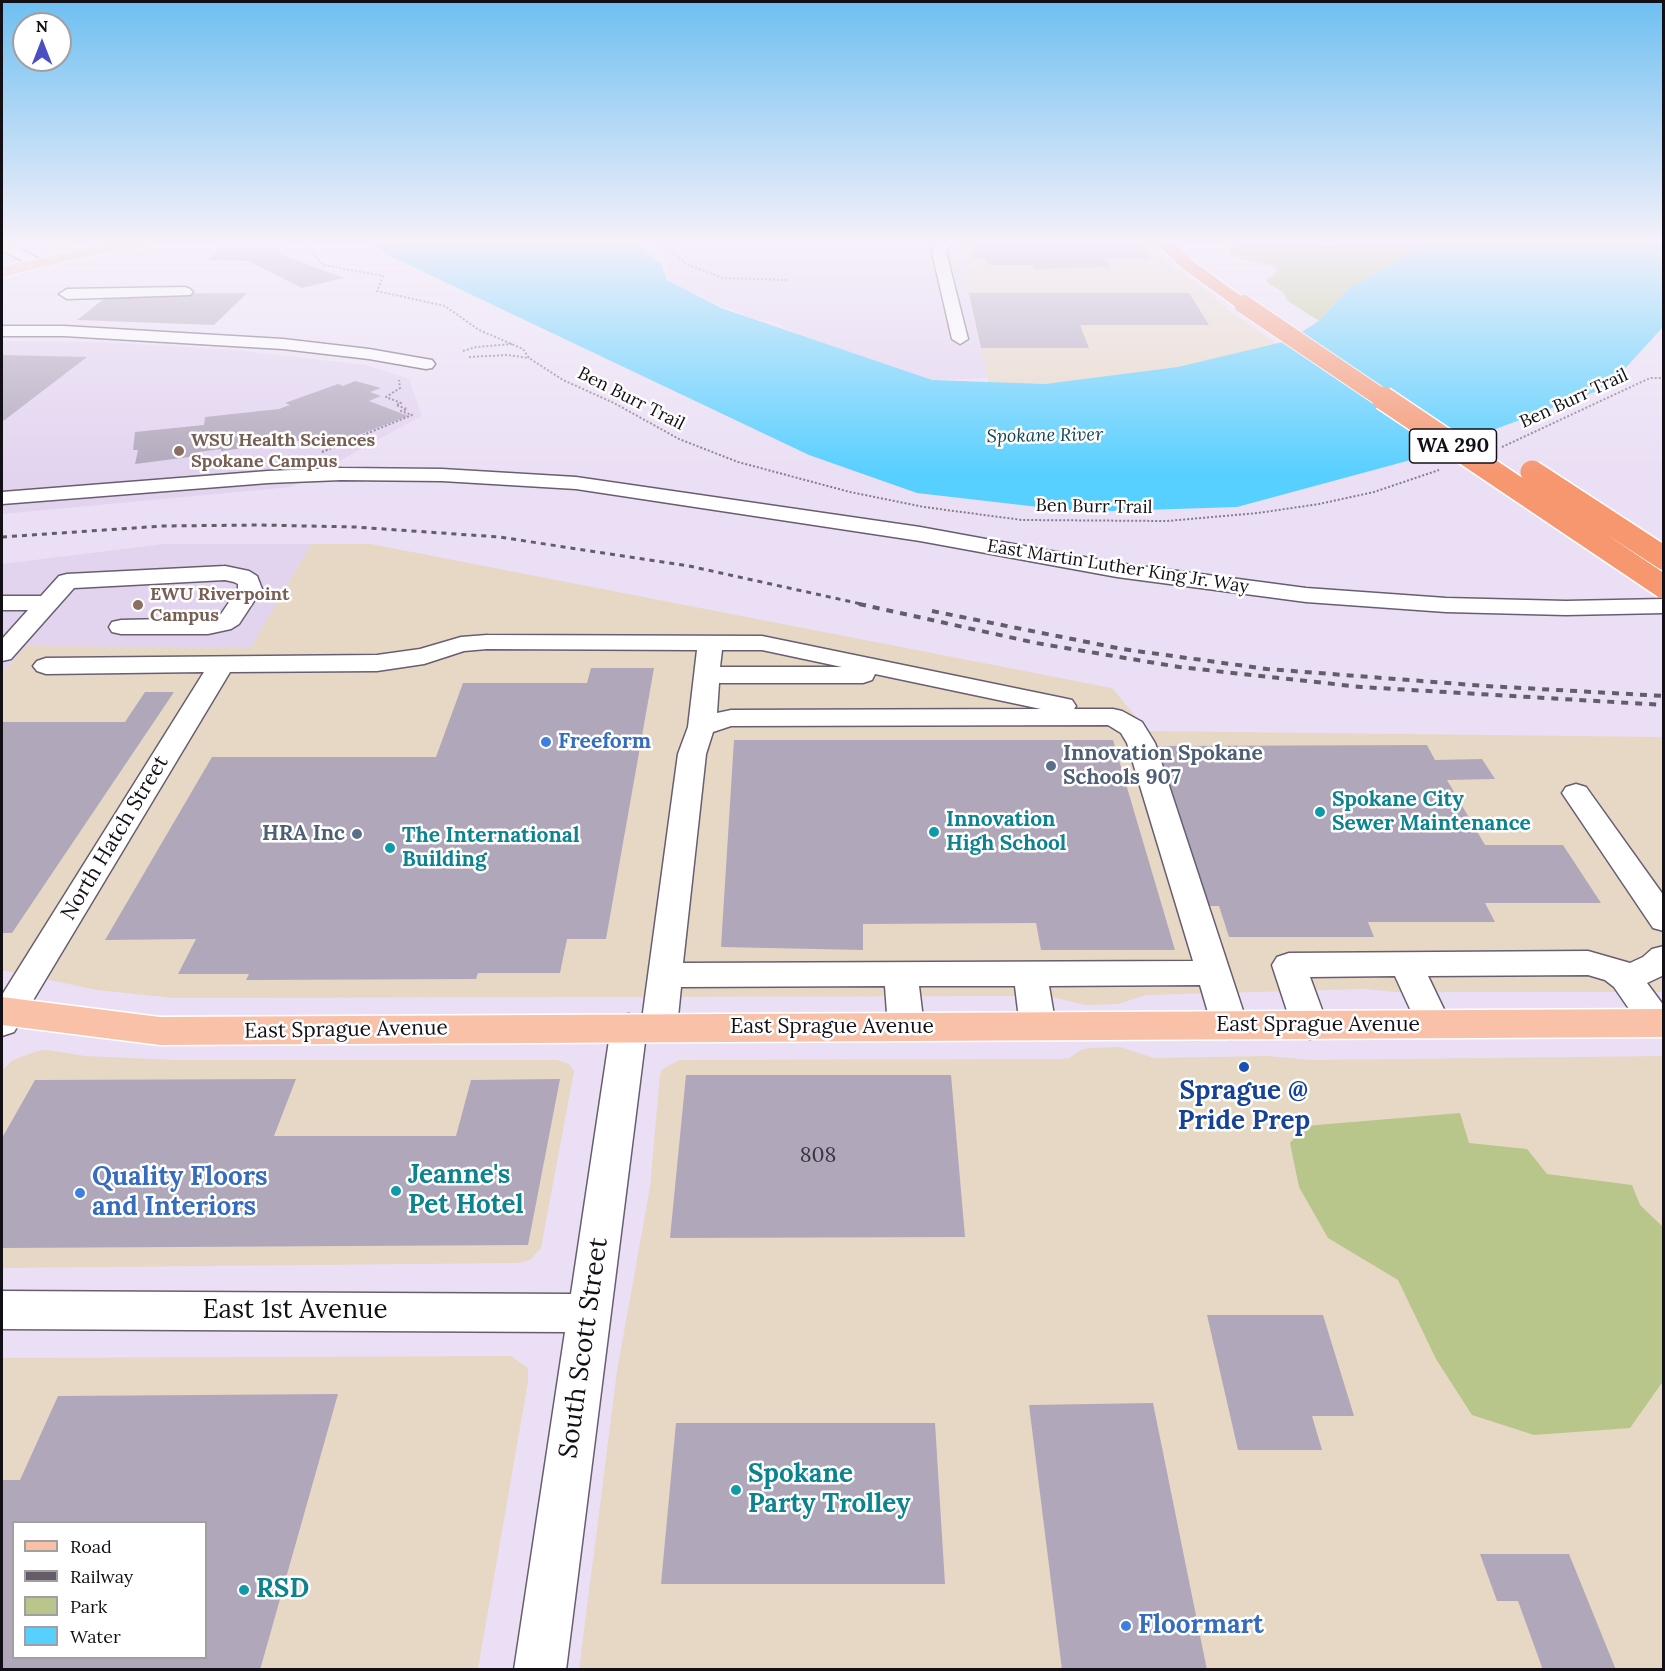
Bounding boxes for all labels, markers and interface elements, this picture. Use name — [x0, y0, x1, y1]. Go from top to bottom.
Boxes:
north arrow — [12, 12, 72, 72]
text: N — [36, 16, 48, 36]
street label: Ben Burr Trail — [574, 363, 688, 435]
street label: Ben Burr Trail — [1516, 365, 1632, 433]
water label: Spokane River — [987, 424, 1103, 448]
road number: WA 290 — [1410, 429, 1496, 463]
place label: WSU Health Sciences Spokane Campus — [191, 430, 375, 472]
marker: WSU Health Sciences Spokane Campus — [172, 444, 186, 458]
street label: Ben Burr Trail — [1035, 495, 1153, 519]
street label: East Martin Luther King Jr. Way — [986, 536, 1250, 598]
place label: EWU Riverpoint Campus — [150, 584, 289, 626]
marker: EWU Riverpoint Campus — [131, 598, 145, 612]
place label: Freeform — [558, 729, 651, 755]
marker: Freeform — [539, 735, 553, 749]
place label: Innovation Spokane Schools 907 — [1063, 741, 1263, 791]
street label: North Hatch Street — [56, 751, 174, 925]
marker: Innovation Spokane Schools 907 — [1044, 759, 1058, 773]
place label: Spokane City Sewer Maintenance — [1332, 787, 1531, 837]
marker: Spokane City Sewer Maintenance — [1313, 805, 1327, 819]
place label: Innovation High School — [946, 807, 1066, 857]
place label: HRA Inc — [262, 821, 345, 847]
place label: The International Building — [402, 823, 579, 873]
marker: Innovation High School — [927, 825, 941, 839]
marker: HRA Inc — [350, 827, 364, 841]
marker: The International Building — [383, 841, 397, 855]
street label: East Sprague Avenue — [1216, 1012, 1420, 1038]
street label: East Sprague Avenue — [730, 1014, 934, 1040]
street label: East Sprague Avenue — [244, 1016, 448, 1044]
marker: Sprague @ Pride Prep — [1237, 1060, 1251, 1074]
place label: Sprague @ Pride Prep — [1178, 1076, 1310, 1138]
house number: 808 — [800, 1143, 836, 1169]
place label: Jeanne's Pet Hotel — [408, 1160, 524, 1222]
place label: Quality Floors and Interiors — [92, 1162, 268, 1224]
marker: Jeanne's Pet Hotel — [389, 1184, 403, 1198]
marker: Quality Floors and Interiors — [73, 1186, 87, 1200]
street label: South Scott Street — [553, 1236, 615, 1460]
street label: East 1st Avenue — [202, 1295, 388, 1327]
place label: Spokane Party Trolley — [748, 1459, 910, 1520]
marker: Spokane Party Trolley — [729, 1483, 743, 1497]
legend — [12, 1521, 207, 1659]
text: Road — [70, 1535, 112, 1558]
text: Railway — [70, 1565, 133, 1588]
place label: RSD — [256, 1574, 309, 1606]
marker: RSD — [237, 1583, 251, 1597]
text: Park — [70, 1595, 107, 1618]
place label: Floormart — [1138, 1610, 1264, 1642]
marker: Floormart — [1119, 1619, 1133, 1633]
text: Water — [70, 1625, 121, 1648]

